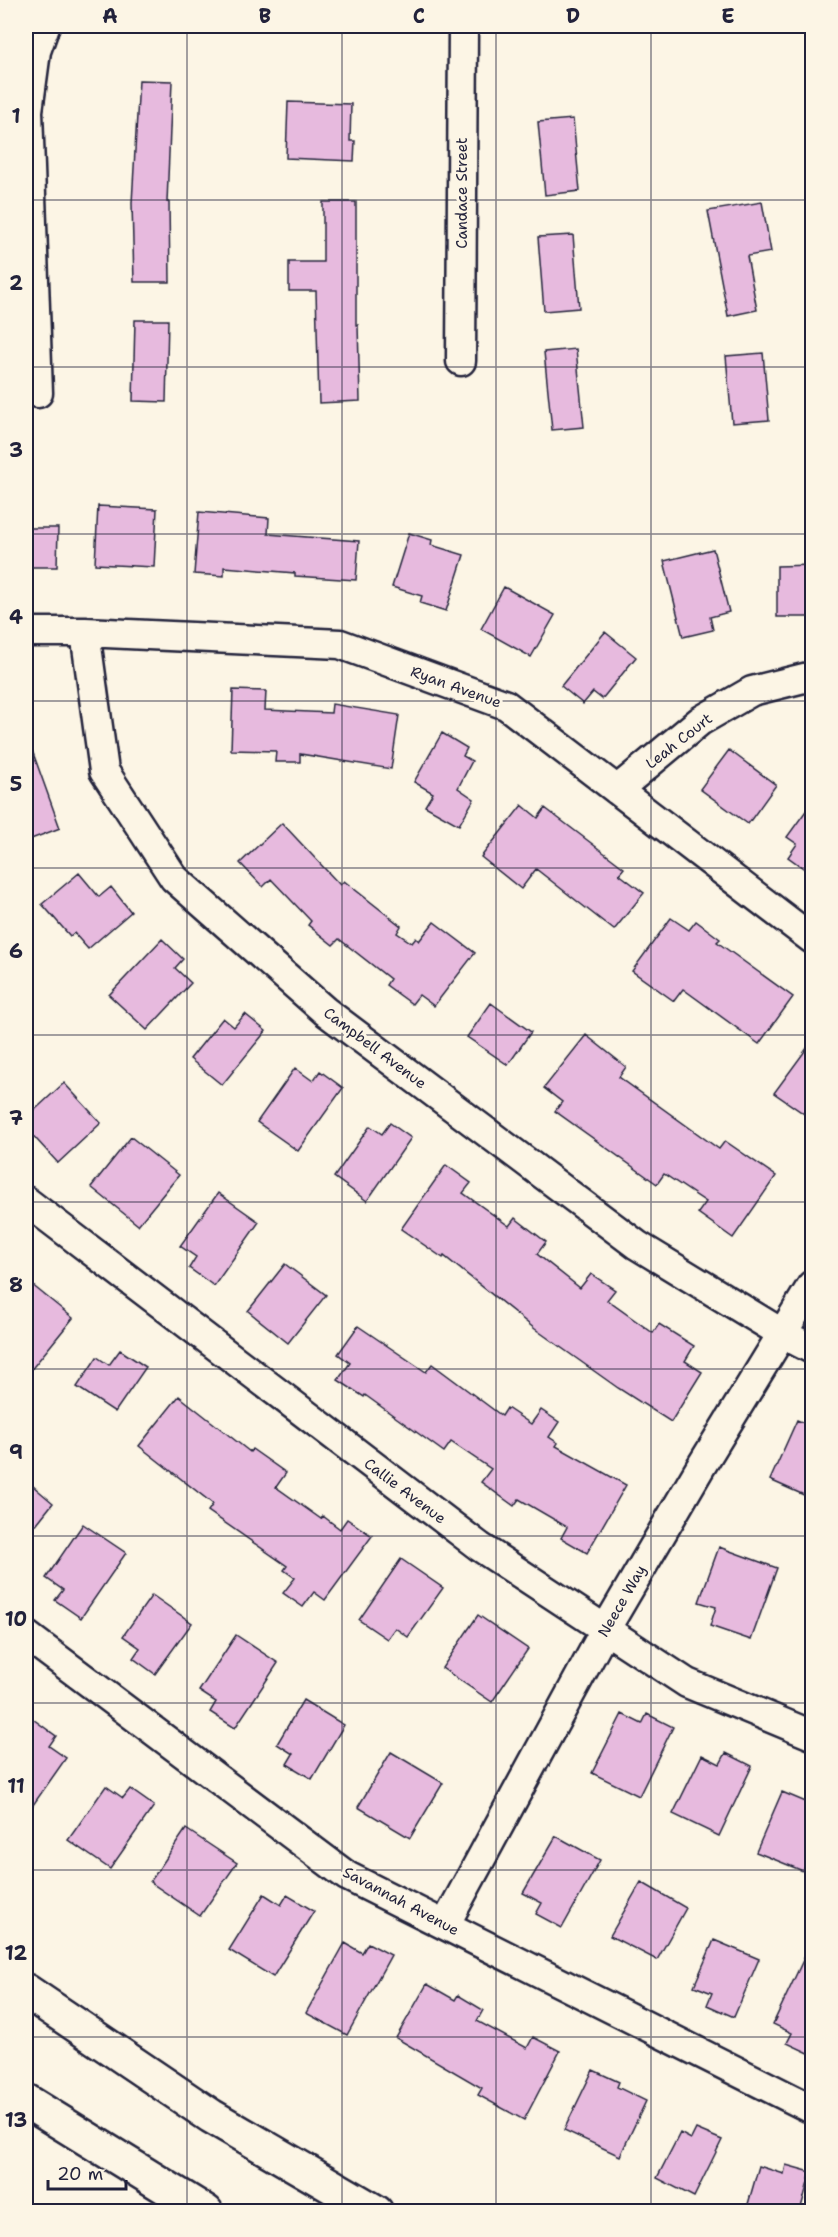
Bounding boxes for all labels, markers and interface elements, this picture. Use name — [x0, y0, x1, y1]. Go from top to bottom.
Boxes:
text: A — [102, 3, 118, 29]
text: B — [259, 3, 271, 29]
text: C — [413, 3, 425, 29]
text: D — [566, 3, 580, 29]
text: E — [721, 3, 735, 29]
text: 1 — [11, 103, 21, 129]
street label: Candace Street — [452, 137, 472, 249]
text: 2 — [9, 270, 23, 296]
text: 3 — [9, 437, 23, 463]
text: 4 — [9, 604, 23, 630]
street label: Ryan Avenue — [408, 661, 504, 713]
street label: Leah Court — [641, 709, 717, 773]
text: 5 — [10, 771, 22, 797]
text: 6 — [9, 938, 23, 964]
street label: Campbell Avenue — [320, 1003, 430, 1093]
text: 7 — [9, 1105, 23, 1131]
text: 8 — [9, 1272, 23, 1298]
text: 9 — [9, 1439, 23, 1465]
street label: Callie Avenue — [360, 1454, 450, 1528]
street label: Neece Way — [593, 1561, 651, 1641]
text: 10 — [5, 1606, 27, 1632]
text: 11 — [7, 1773, 25, 1799]
street label: Savannah Avenue — [339, 1862, 463, 1940]
text: 12 — [5, 1940, 27, 1966]
text: 13 — [5, 2107, 27, 2133]
scale bar — [48, 2153, 126, 2191]
text: 20 m — [57, 2162, 103, 2186]

